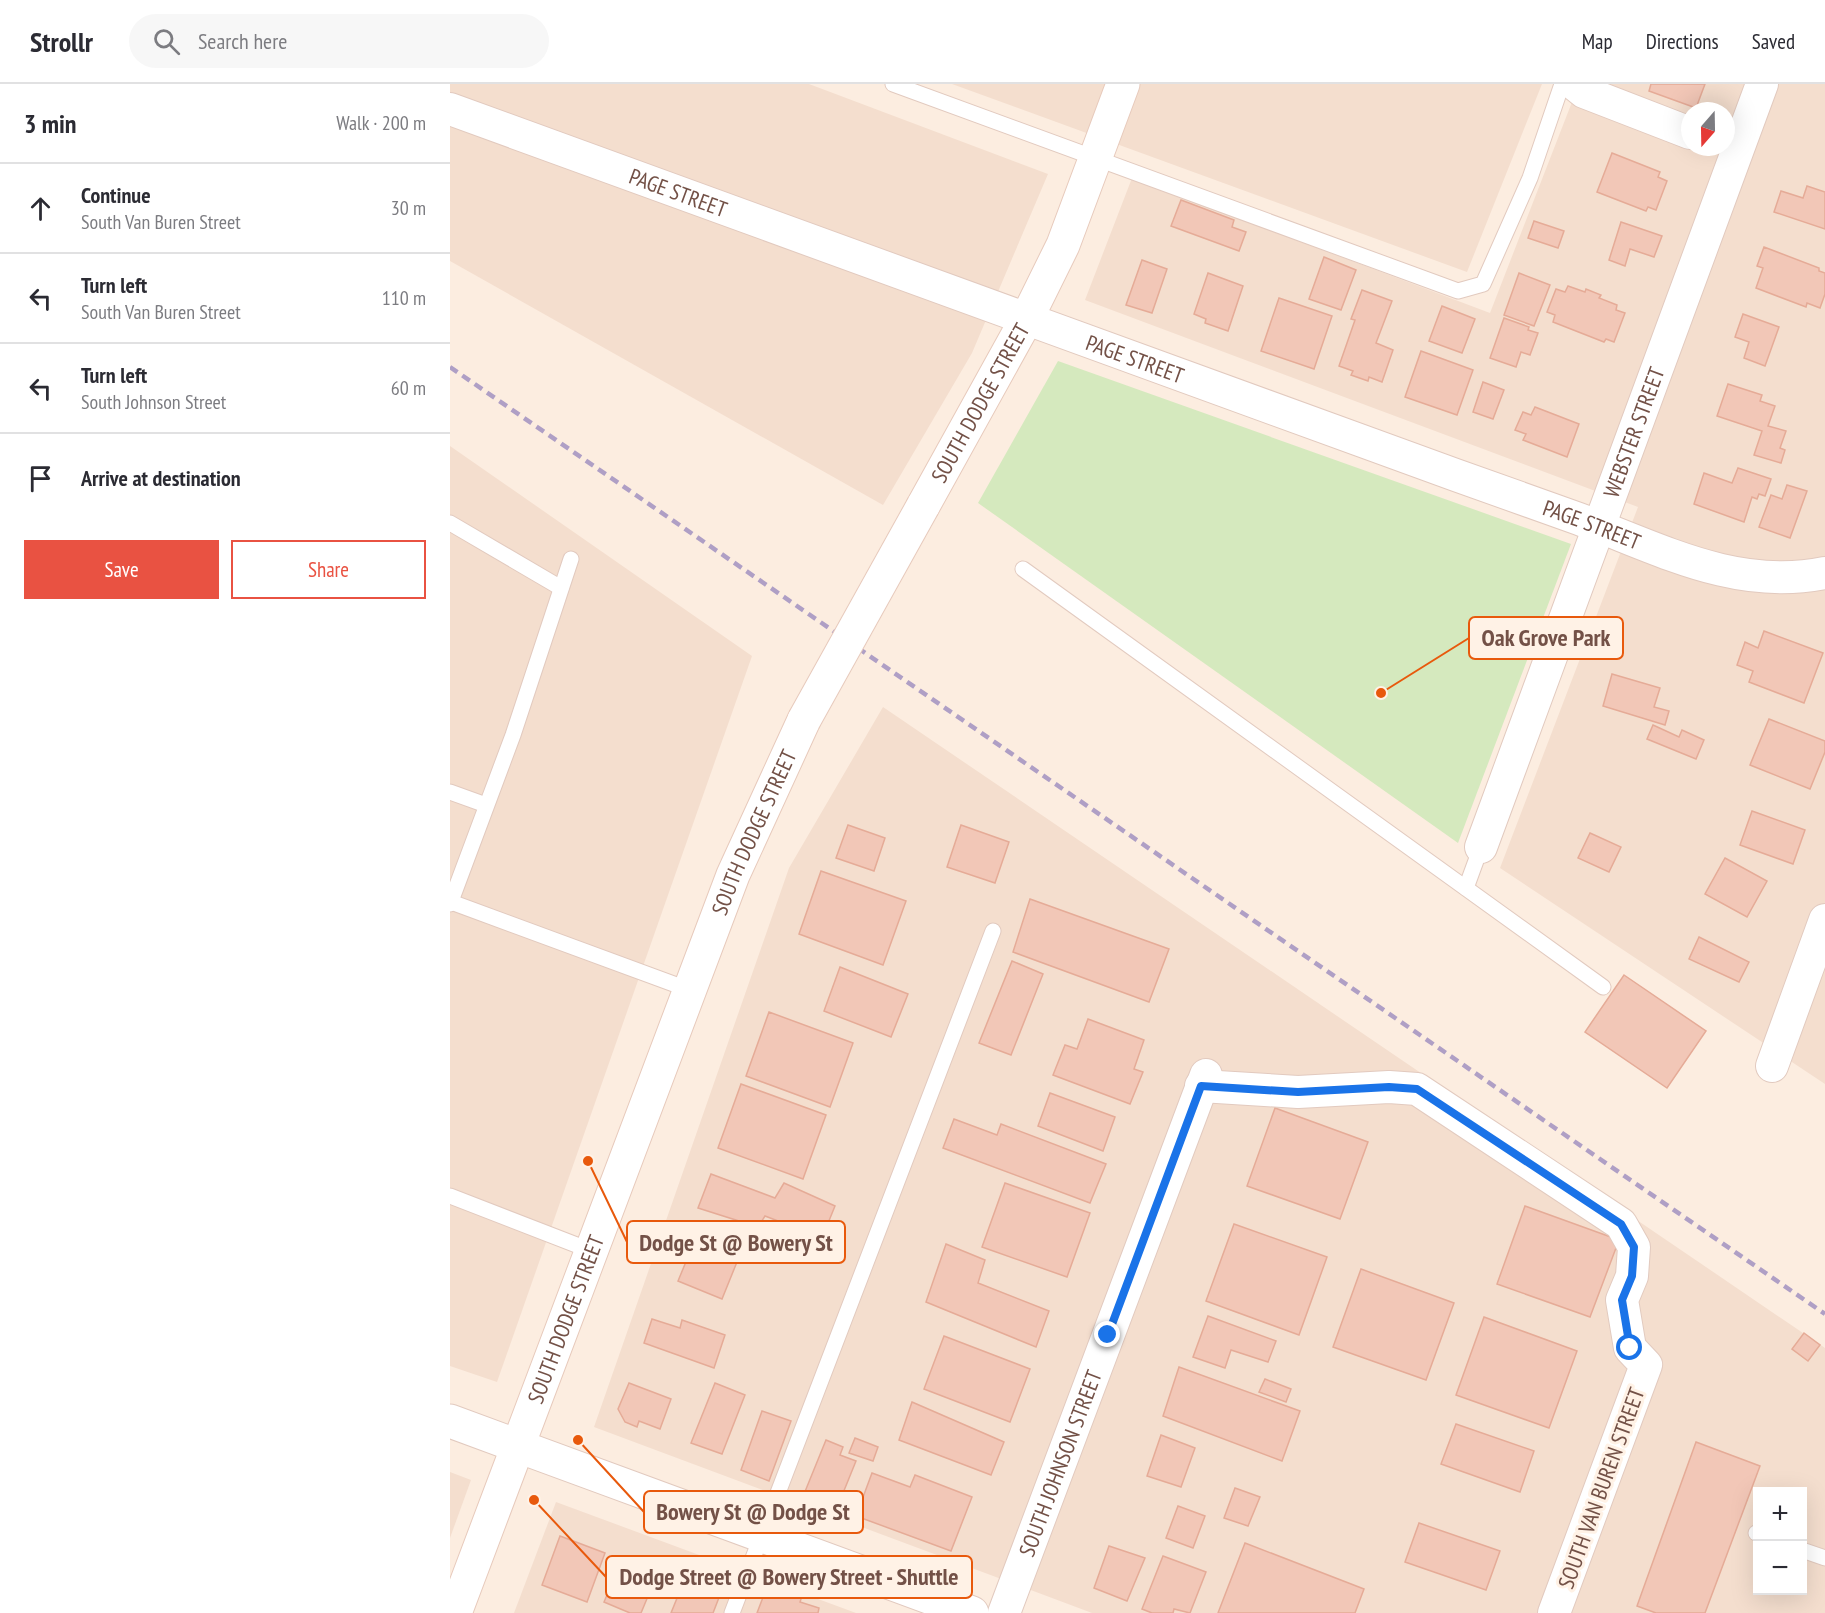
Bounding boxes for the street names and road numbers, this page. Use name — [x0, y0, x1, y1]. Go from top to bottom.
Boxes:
street label: PAGE STREET — [625, 162, 731, 223]
street label: SOUTH DODGE STREET — [925, 318, 1036, 487]
street label: PAGE STREET — [1082, 328, 1188, 389]
street label: WEBSTER STREET — [1597, 363, 1671, 501]
street label: PAGE STREET — [1539, 493, 1645, 556]
street label: SOUTH DODGE STREET — [705, 745, 803, 919]
street label: SOUTH DODGE STREET — [521, 1231, 610, 1407]
street label: SOUTH JOHNSON STREET — [1013, 1366, 1108, 1560]
street label: SOUTH VAN BUREN STREET — [1552, 1384, 1650, 1592]

